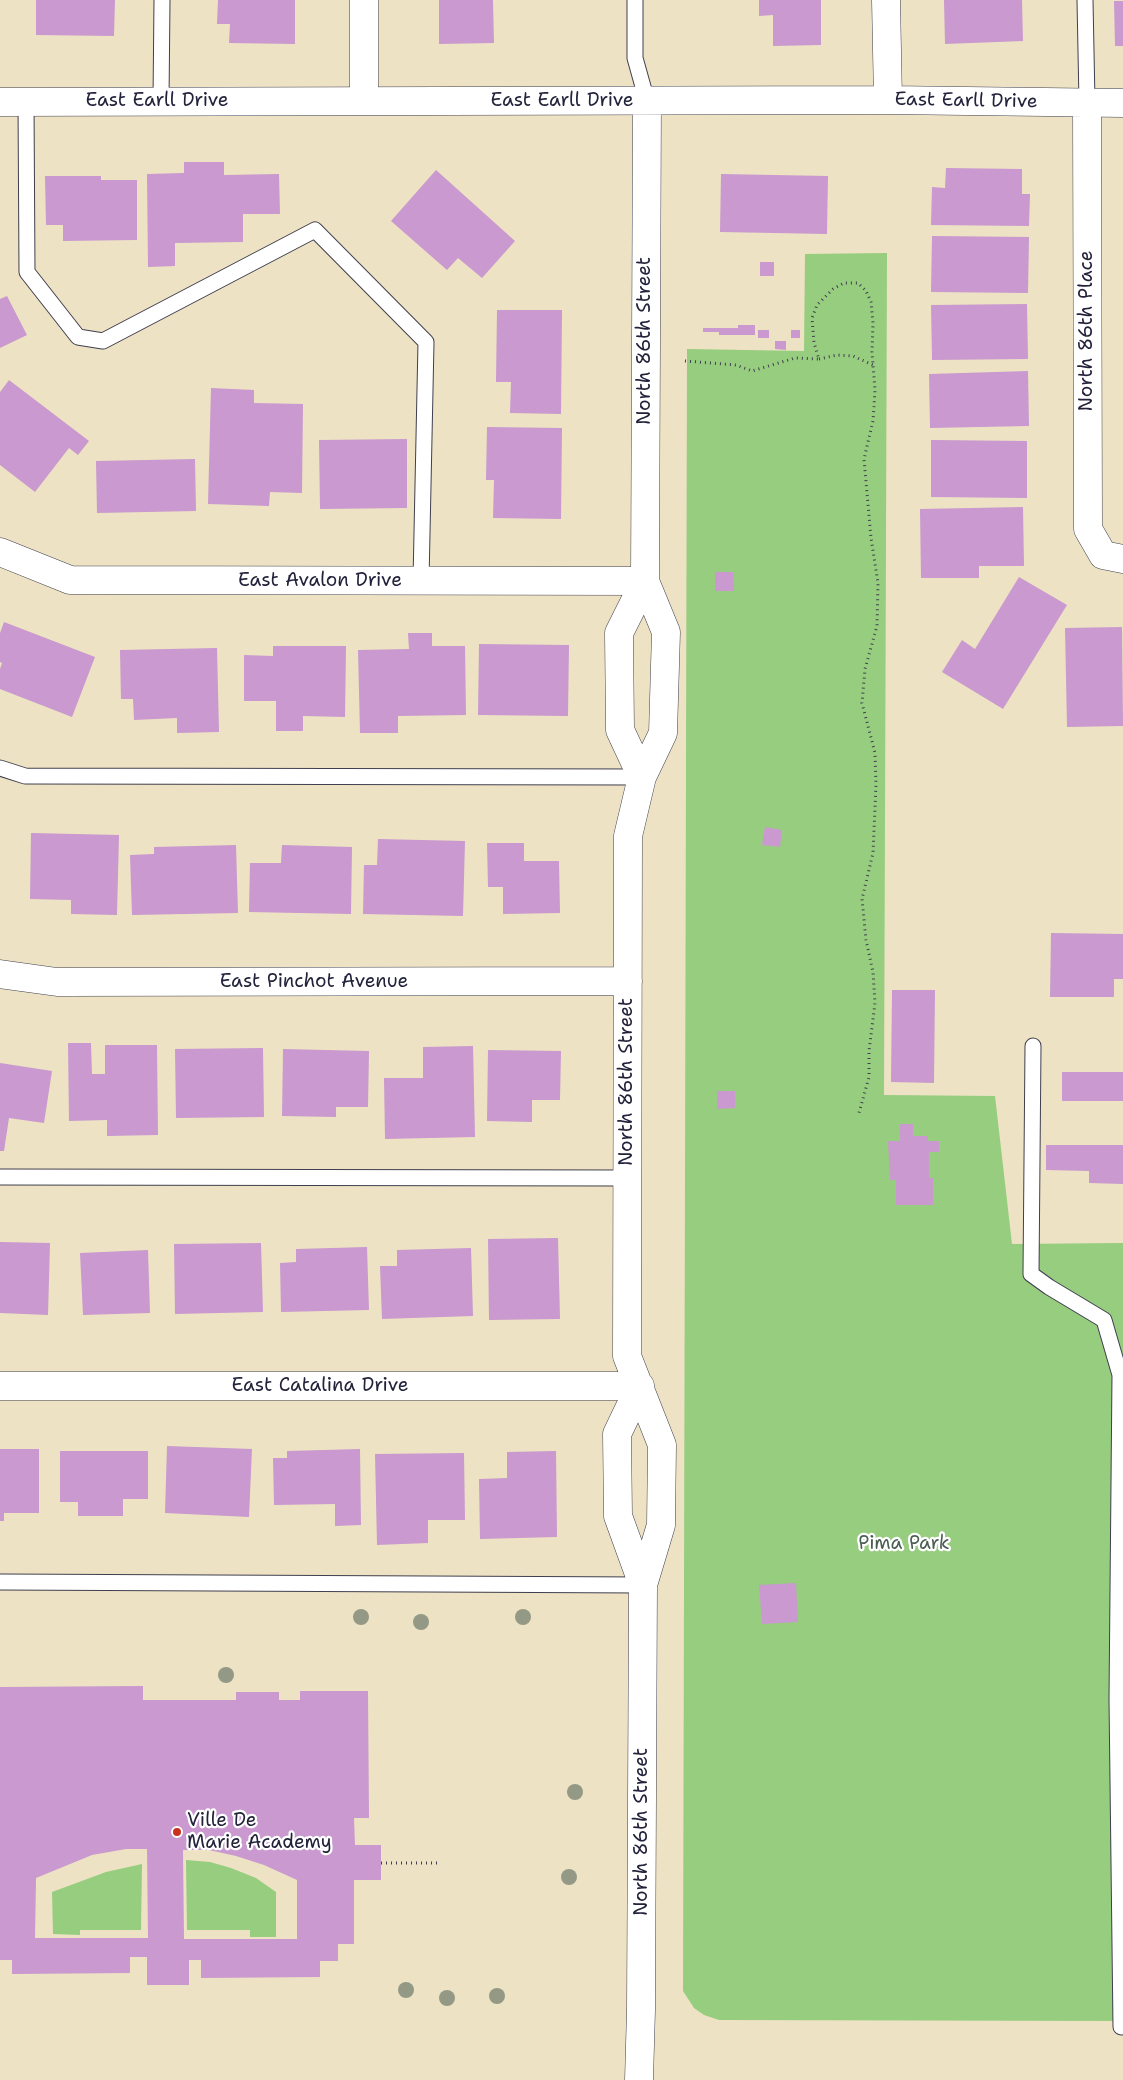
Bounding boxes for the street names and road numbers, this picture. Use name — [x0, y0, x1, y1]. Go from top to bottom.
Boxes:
street label: East Earll Drive — [894, 88, 1038, 114]
street label: East Earll Drive — [85, 90, 229, 112]
street label: East Earll Drive — [490, 90, 634, 112]
street label: North 86th Place — [1076, 251, 1098, 411]
street label: North 86th Street — [634, 257, 656, 425]
street label: East Avalon Drive — [238, 570, 402, 592]
street label: East Pinchot Avenue — [220, 971, 408, 993]
street label: North 86th Street — [616, 998, 638, 1166]
street label: East Catalina Drive — [232, 1375, 408, 1397]
street label: North 86th Street — [631, 1748, 653, 1916]

